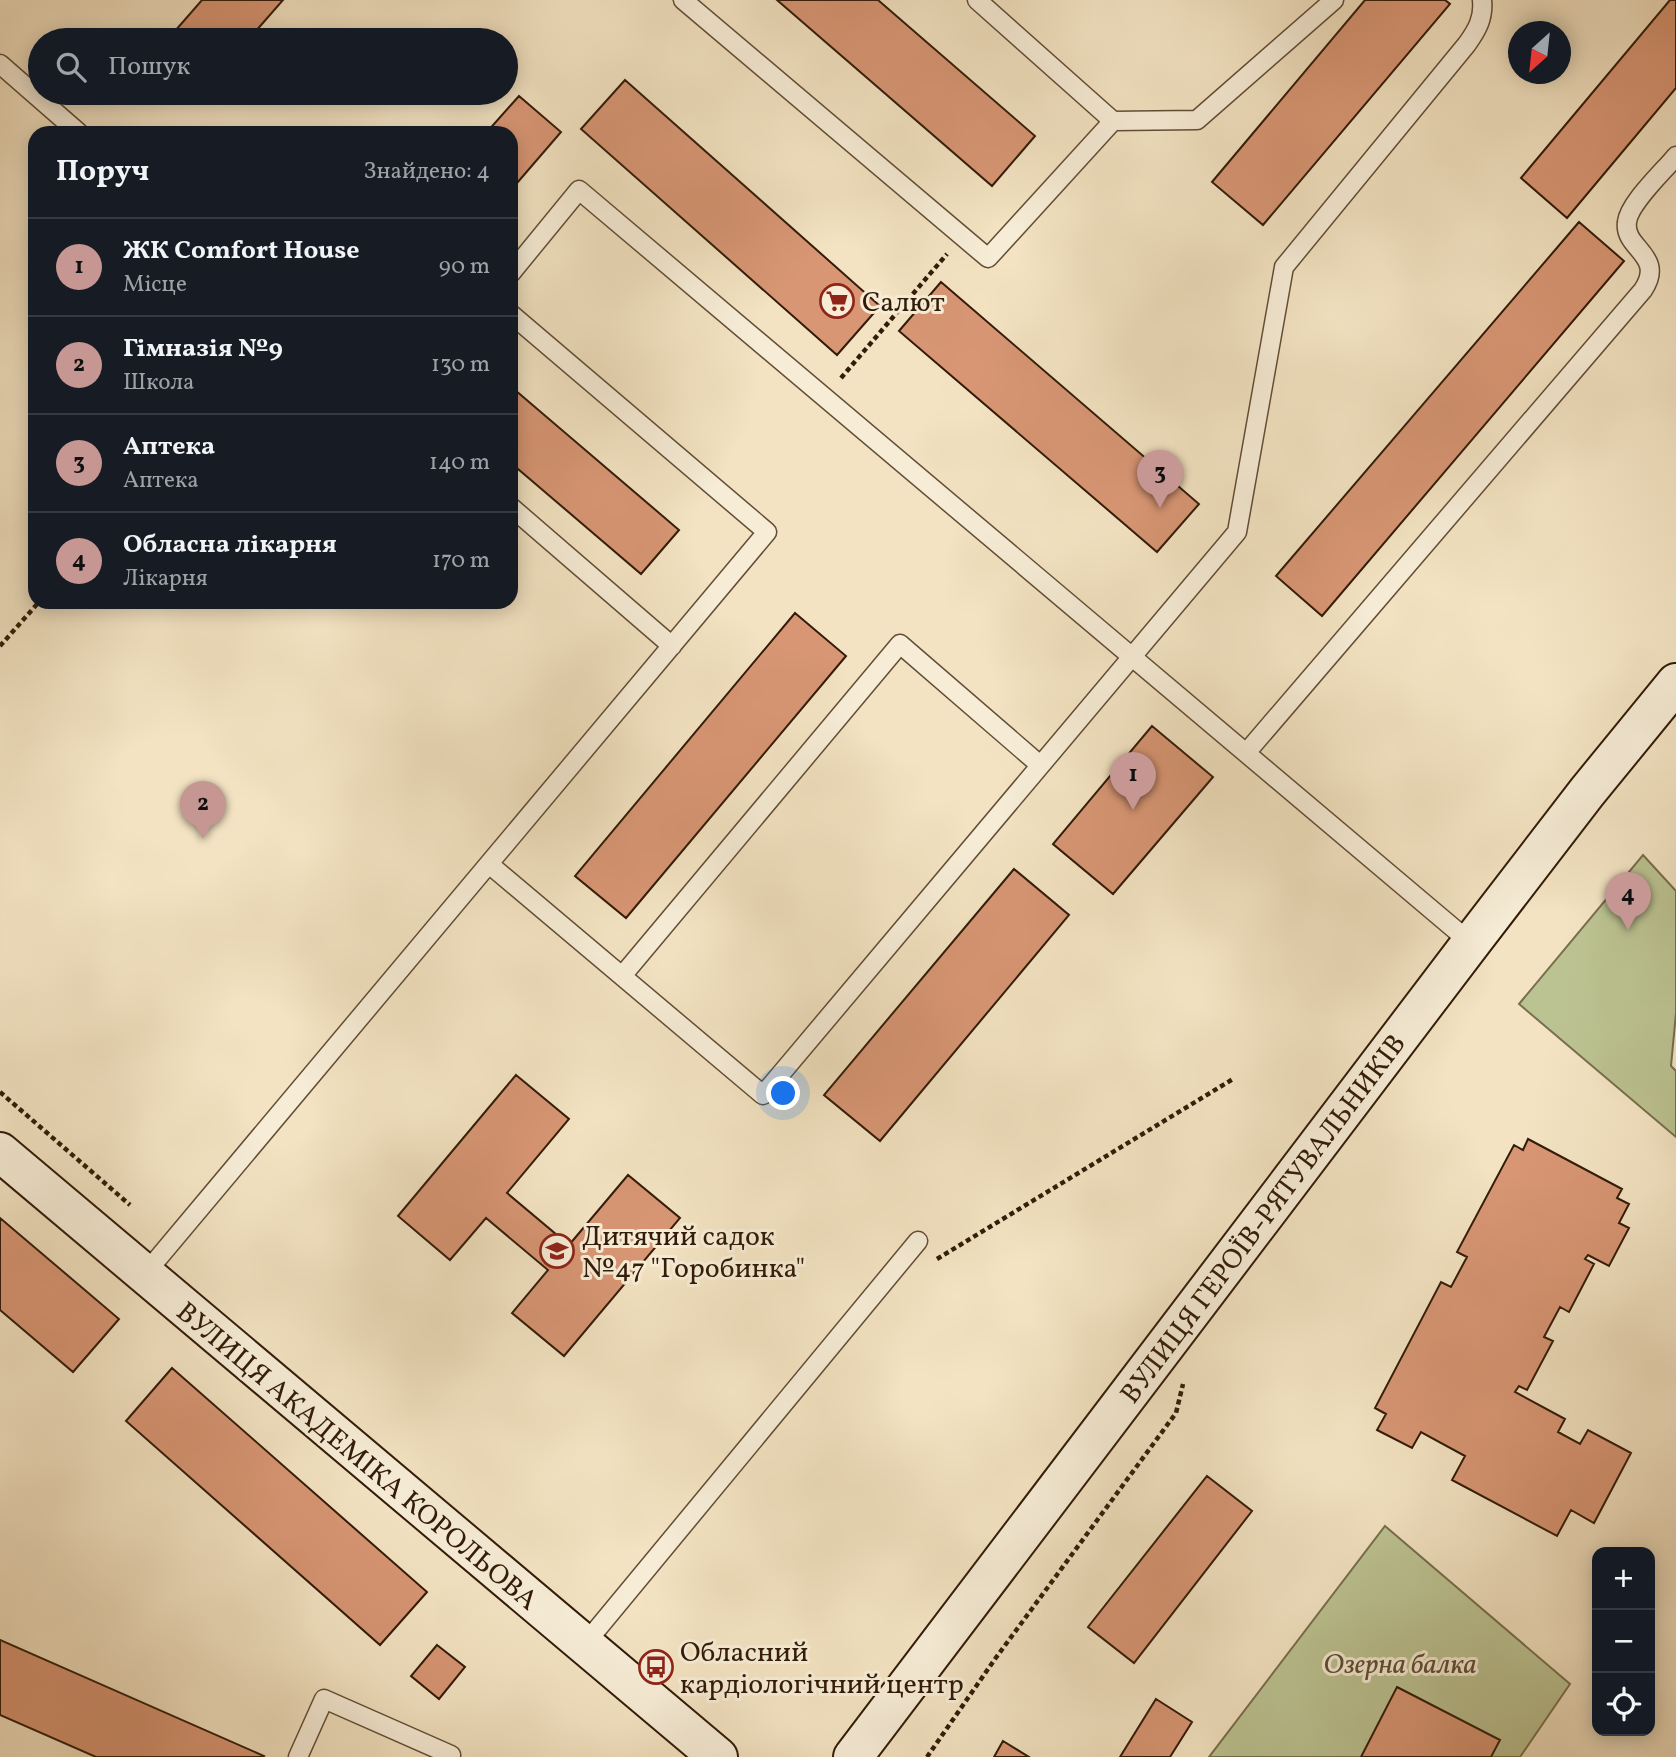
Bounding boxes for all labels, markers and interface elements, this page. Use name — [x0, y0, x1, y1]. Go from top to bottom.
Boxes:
north arrow — [1508, 21, 1571, 84]
search box — [28, 28, 518, 105]
icon: search — [52, 48, 90, 86]
text: Пошук — [108, 49, 190, 85]
text: Поруч — [56, 151, 149, 193]
text: Знайдено: 4 — [363, 156, 490, 188]
text: ЖК Comfort House — [123, 233, 359, 269]
text: 1 — [74, 251, 84, 283]
text: 90 m — [439, 251, 490, 283]
text: Місце — [123, 269, 187, 301]
supermarket icon: Салют — [818, 282, 856, 320]
place label: Салют — [862, 284, 945, 323]
text: Гімназія №9 — [123, 331, 283, 367]
text: 2 — [73, 349, 85, 381]
text: 130 m — [431, 349, 490, 381]
text: Школа — [123, 367, 194, 399]
text: Аптека — [123, 429, 215, 465]
text: 3 — [73, 447, 85, 479]
text: 140 m — [429, 447, 490, 479]
pin: 3 — [1137, 450, 1183, 508]
text: Аптека — [123, 465, 199, 497]
text: Обласна лікарня — [123, 527, 337, 563]
text: 4 — [72, 545, 86, 577]
text: 170 m — [432, 545, 490, 577]
text: Лікарня — [123, 563, 208, 595]
pin: 1 — [1110, 752, 1156, 810]
pin: 2 — [180, 781, 226, 839]
pin: 4 — [1605, 872, 1651, 930]
street label: ВУЛИЦЯ ГЕРОЇВ-РЯТУВАЛЬНИКІВ — [1112, 1027, 1416, 1412]
your location — [766, 1076, 800, 1110]
place label: Дитячий садок №47 "Горобинка" — [582, 1218, 805, 1289]
school or university icon: Дитячий садок №47 "Горобинка" — [538, 1232, 576, 1270]
street label: ВУЛИЦЯ АКАДЕМІКА КОРОЛЬОВА — [167, 1294, 546, 1620]
map controls — [1592, 1547, 1655, 1736]
button: + — [1592, 1547, 1655, 1610]
button: − — [1592, 1610, 1655, 1673]
place label: Обласний кардіологічний центр — [680, 1634, 964, 1705]
park label: Озерна балка — [1323, 1646, 1477, 1685]
bus stop icon: Обласний кардіологічний центр — [637, 1648, 675, 1686]
button: locate — [1592, 1673, 1655, 1736]

